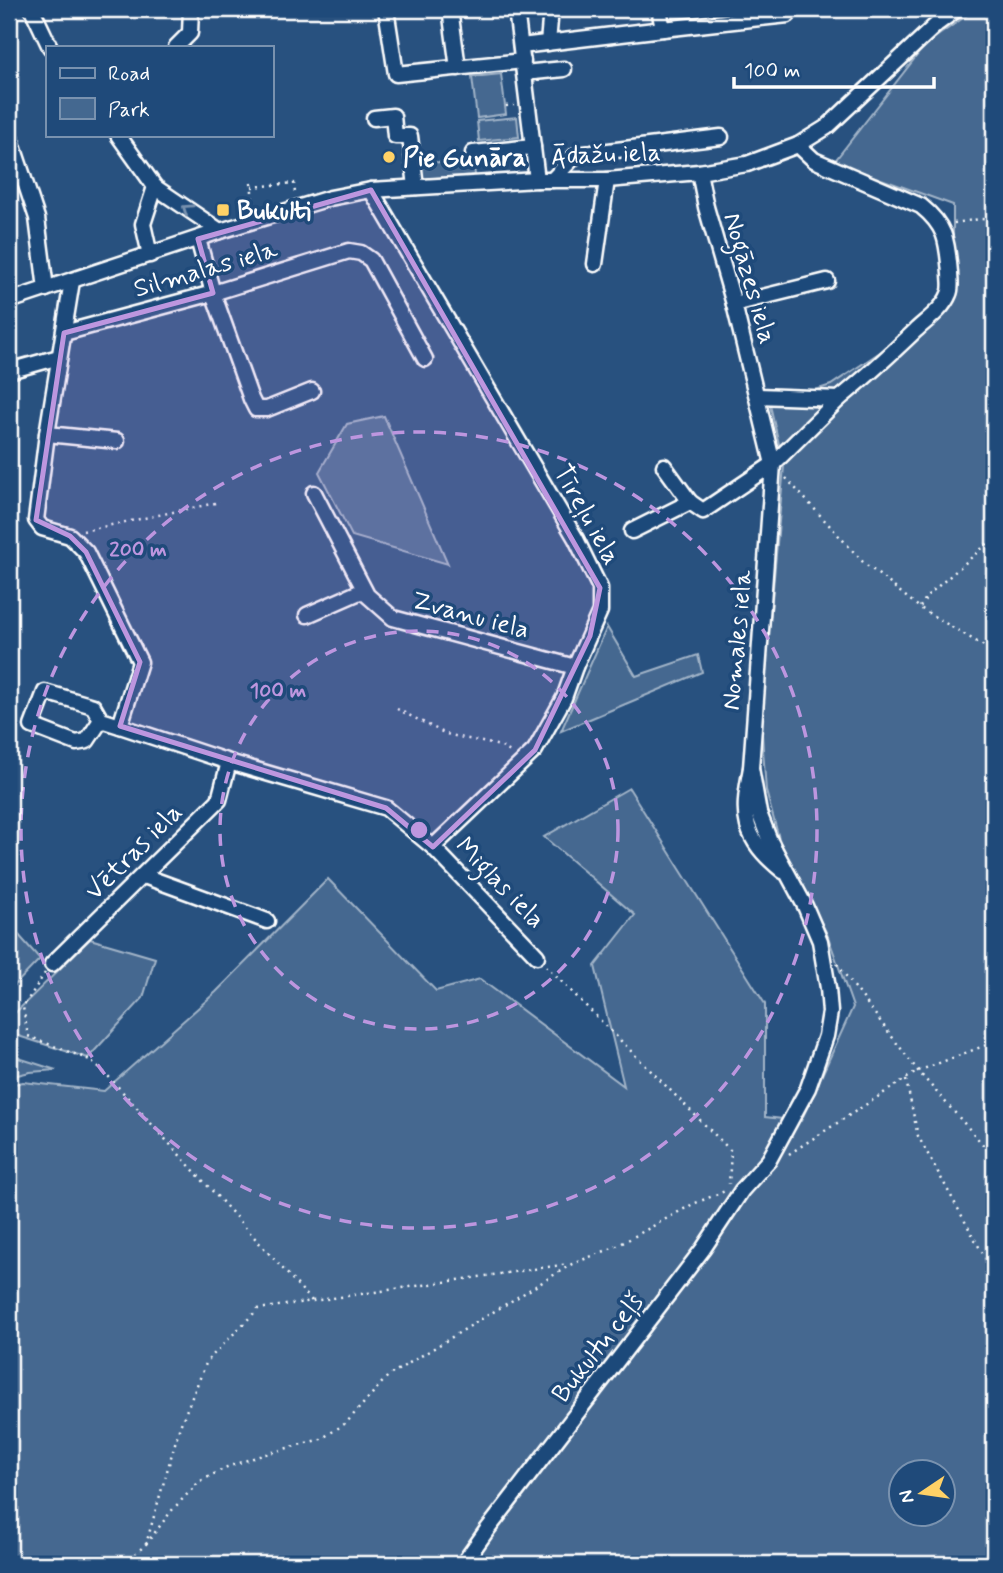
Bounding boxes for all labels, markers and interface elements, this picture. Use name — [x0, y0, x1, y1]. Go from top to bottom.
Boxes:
legend — [46, 46, 273, 136]
scale bar — [734, 46, 933, 90]
text: 100 m — [744, 57, 800, 85]
text: Road — [108, 60, 150, 88]
text: Park — [108, 96, 150, 124]
street label: Ādažu iela — [551, 136, 661, 174]
place label: Pie Gunāra — [403, 142, 526, 176]
marker: Pie Gunāra — [381, 149, 397, 165]
place label: Bukulti — [237, 195, 311, 229]
marker: Bukulti — [215, 202, 231, 218]
one-way arrow — [182, 204, 195, 217]
street label: Nogāzes iela — [711, 209, 784, 349]
street label: Silmalas iela — [130, 233, 282, 307]
street label: Tīreļu iela — [545, 459, 628, 571]
text: 200 m — [109, 536, 167, 564]
street label: Nomales iela — [715, 568, 761, 712]
street label: Zvanu iela — [408, 584, 533, 648]
text: 100 m — [250, 677, 306, 705]
street label: Vētras iela — [78, 796, 190, 908]
centre of rings — [407, 818, 431, 842]
street label: Miglas iela — [445, 830, 552, 939]
street label: Bukultu ceļš — [545, 1286, 652, 1410]
north arrow — [888, 1458, 958, 1528]
text: N — [893, 1488, 921, 1505]

